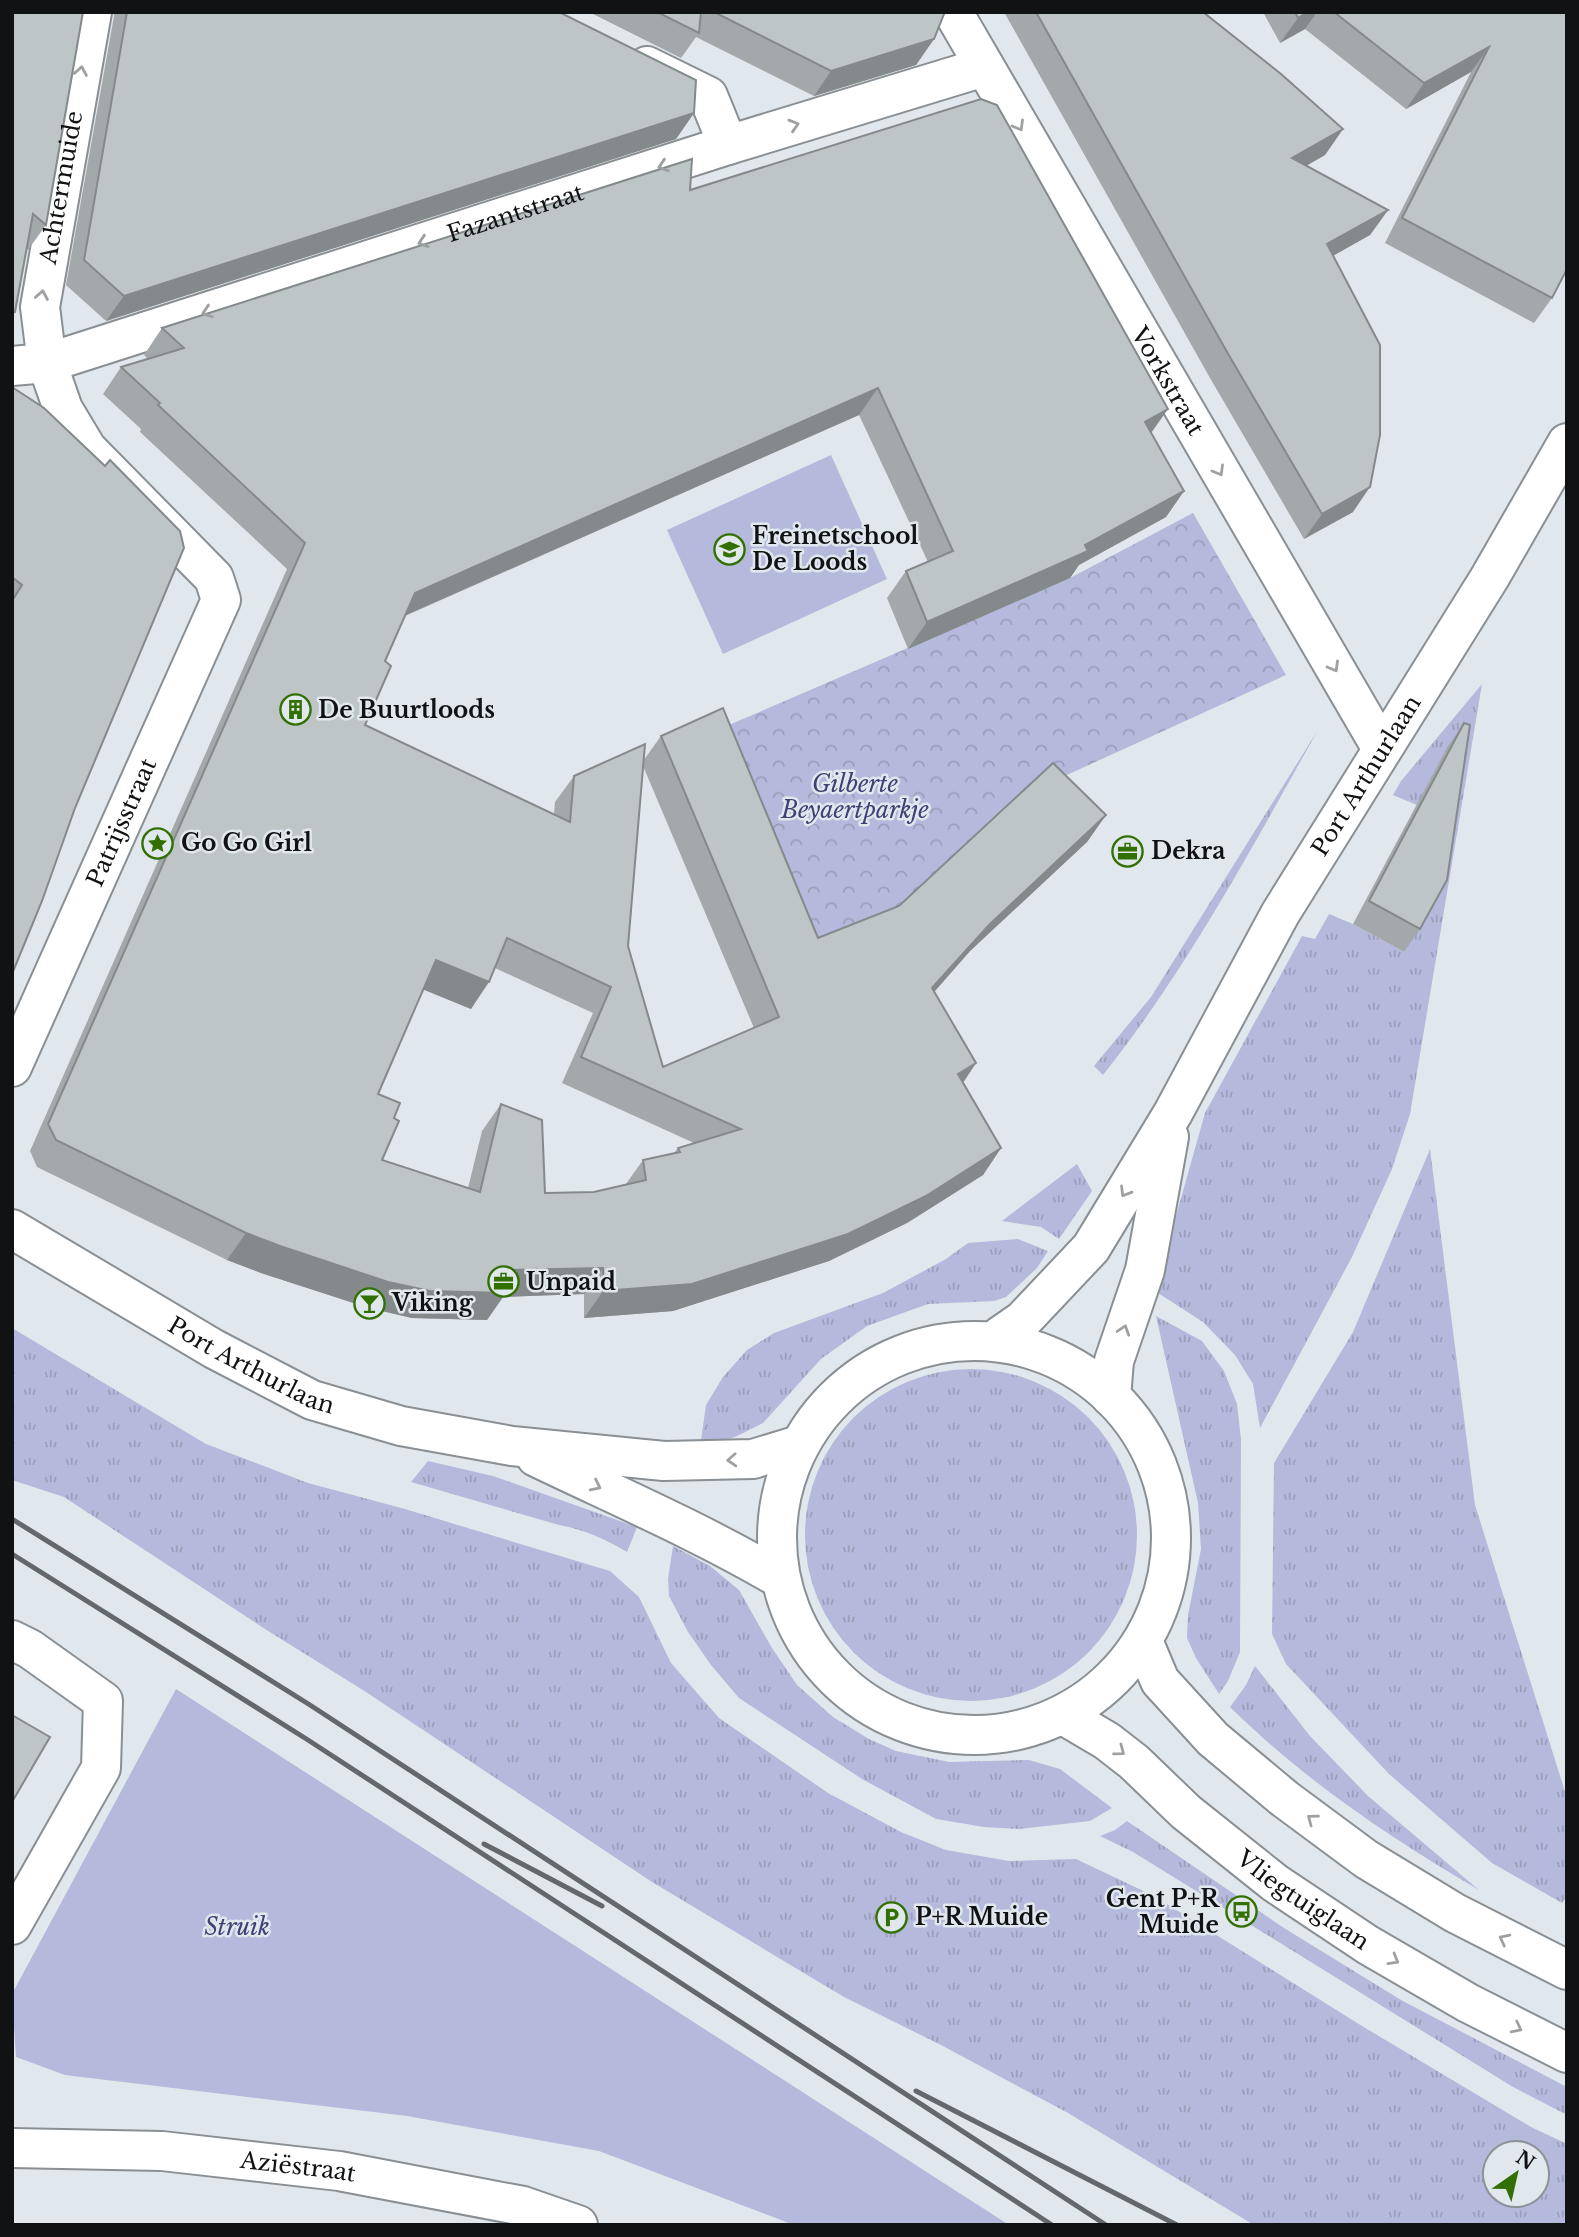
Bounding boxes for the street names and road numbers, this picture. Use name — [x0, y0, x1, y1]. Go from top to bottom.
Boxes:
street label: Achtermuide — [34, 109, 88, 267]
street label: Fazantstraat — [444, 178, 588, 248]
street label: Vorkstraat — [1125, 321, 1210, 440]
street label: Port Arthurlaan — [1306, 690, 1427, 861]
street label: Patrijsstraat — [81, 754, 162, 891]
street label: Port Arthurlaan — [163, 1311, 338, 1420]
street label: Vliegtuiglaan — [1230, 1843, 1375, 1956]
street label: Aziëstraat — [238, 2146, 358, 2188]

